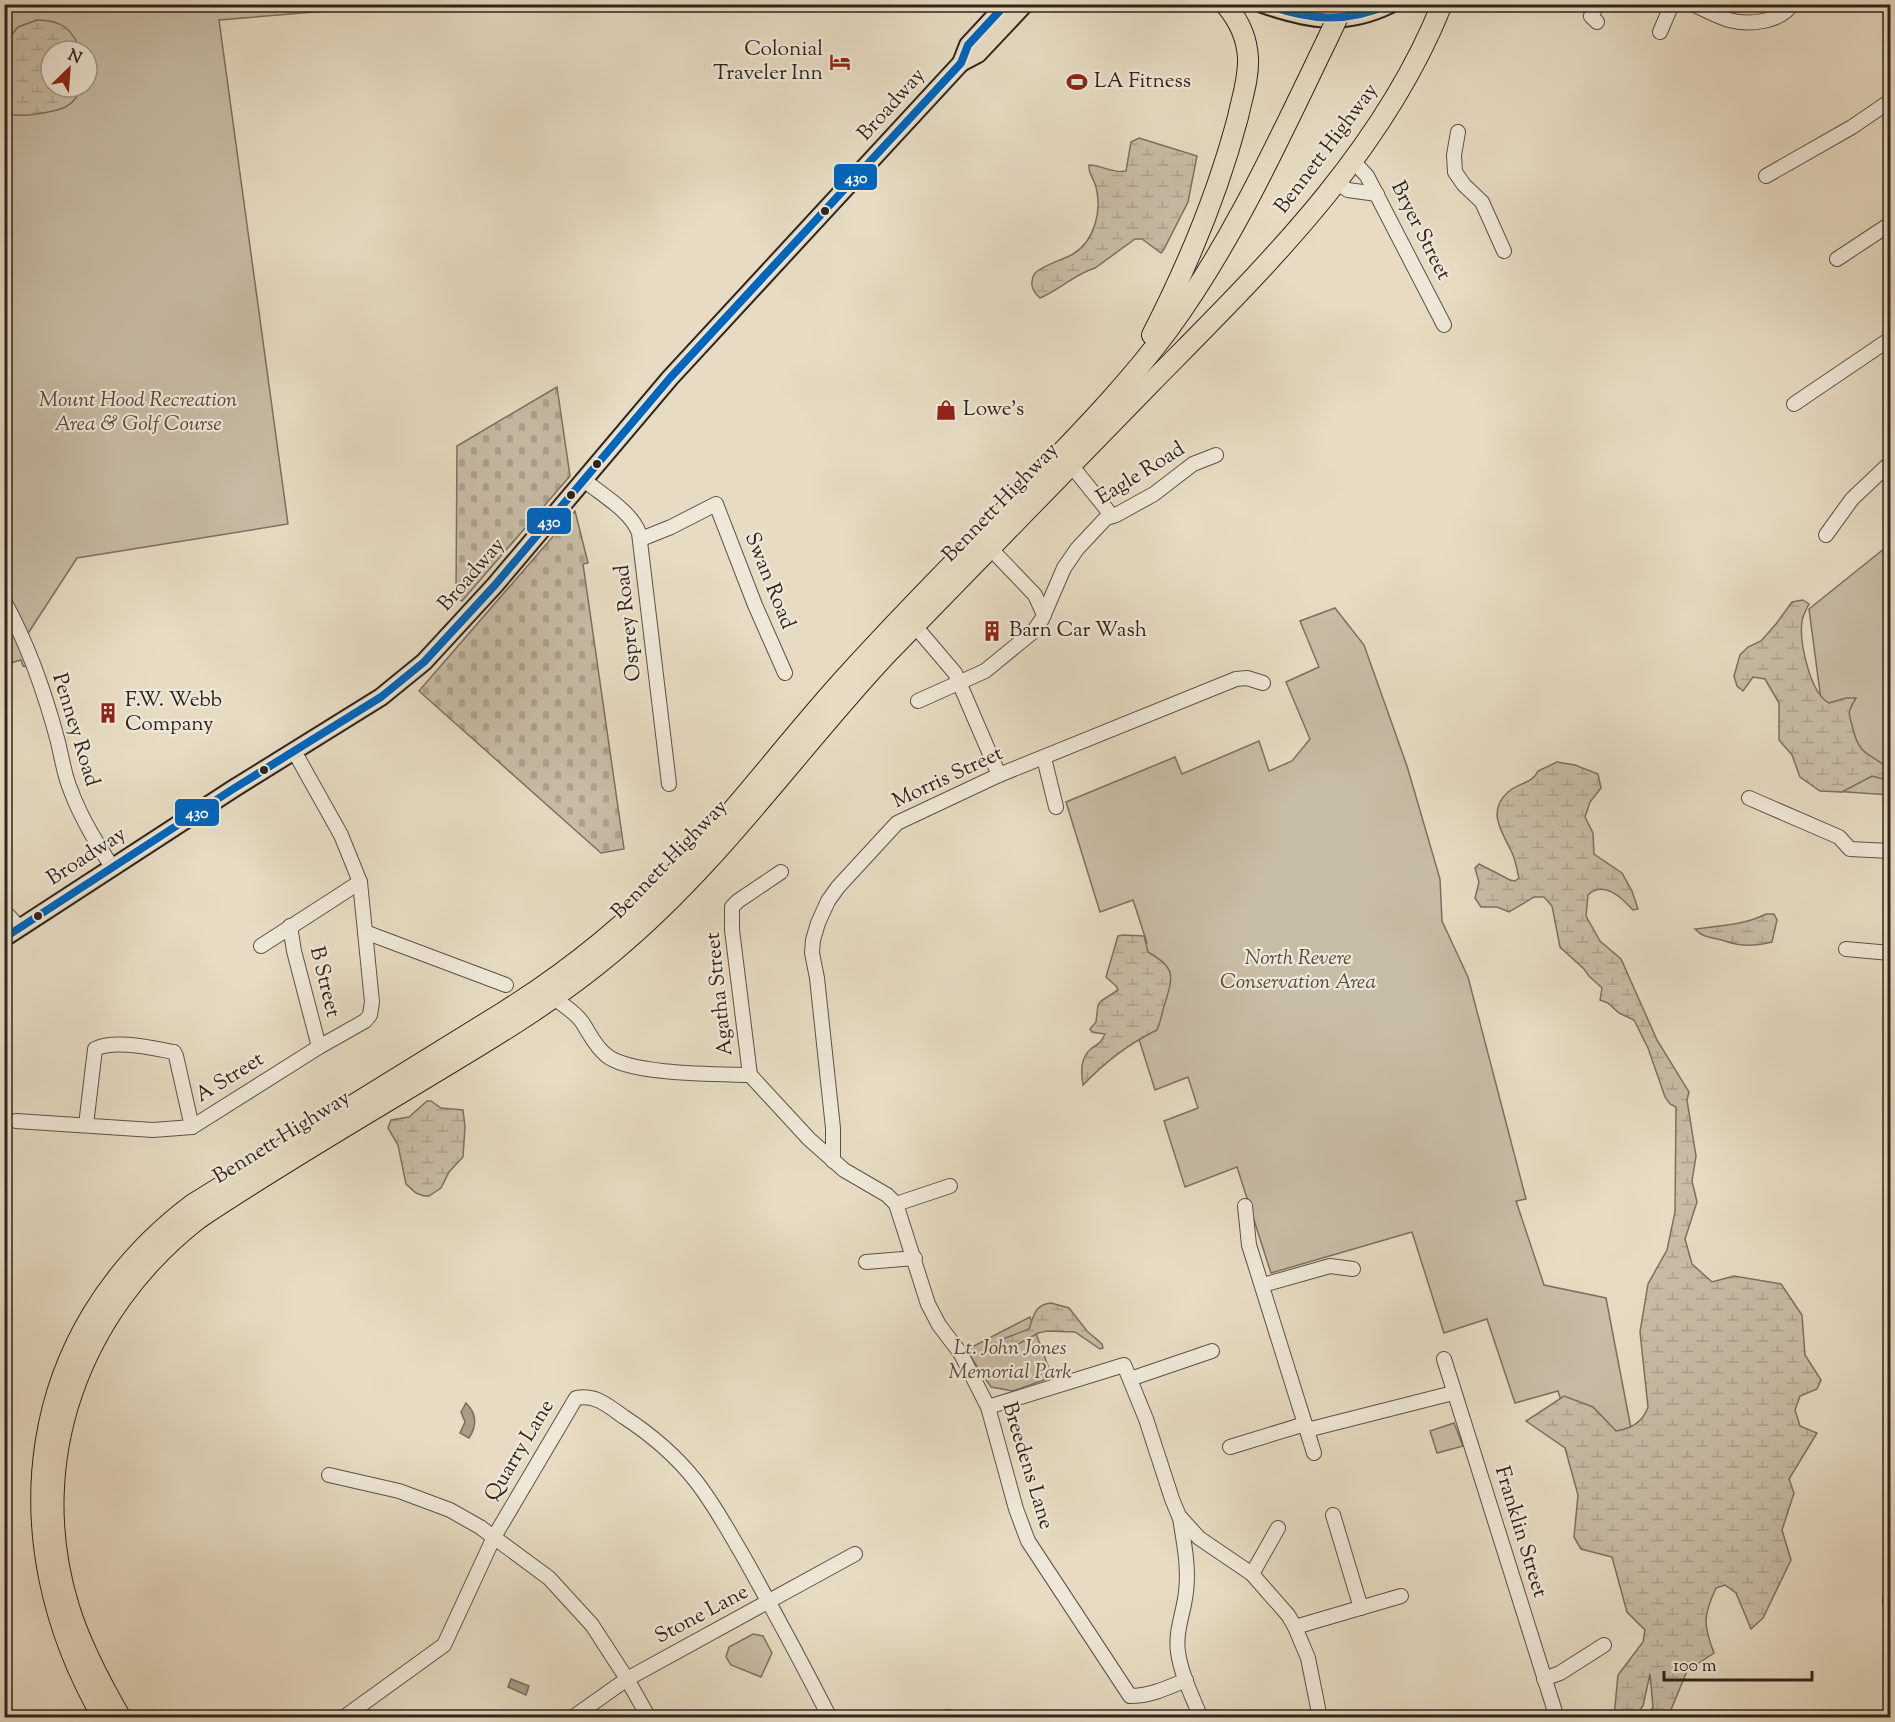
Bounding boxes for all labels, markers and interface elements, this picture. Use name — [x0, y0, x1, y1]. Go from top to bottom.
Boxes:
place label: Colonial Traveler Inn — [713, 35, 823, 89]
north arrow — [39, 39, 99, 99]
text: N — [64, 45, 85, 71]
hotel icon: Colonial Traveler Inn — [828, 50, 852, 74]
street label: Broadway — [851, 61, 933, 148]
place label: LA Fitness — [1094, 67, 1191, 97]
sports icon: LA Fitness — [1065, 70, 1089, 94]
street label: Bennett Highway — [1268, 77, 1386, 221]
line badge: 430 — [833, 163, 878, 191]
text: 430 — [844, 168, 868, 191]
street label: Bryer Street — [1382, 176, 1458, 286]
unlabelled marker — [819, 205, 831, 217]
park label: Mount Hood Recreation Area & Golf Course — [39, 386, 237, 440]
place label: Lowe's — [963, 395, 1024, 425]
shop icon: Lowe's — [934, 398, 958, 422]
street label: Eagle Road — [1091, 435, 1191, 513]
street label: Bennett Highway — [936, 436, 1067, 570]
unlabelled marker — [591, 458, 603, 470]
unlabelled marker — [565, 489, 577, 501]
line badge: 430 — [526, 507, 572, 535]
text: 430 — [537, 512, 561, 535]
street label: Swan Road — [736, 528, 802, 634]
street label: Broadway — [431, 531, 513, 618]
street label: Osprey Road — [608, 563, 650, 683]
place label: Barn Car Wash — [1009, 616, 1147, 646]
building icon: Barn Car Wash — [980, 619, 1004, 643]
street label: Penney Road — [44, 670, 106, 790]
place label: F.W. Webb Company — [125, 686, 222, 740]
building icon: F.W. Webb Company — [96, 701, 120, 725]
street label: Morris Street — [888, 739, 1008, 817]
unlabelled marker — [258, 764, 270, 776]
street label: Bennett Highway — [605, 793, 736, 927]
line badge: 430 — [174, 798, 220, 827]
text: 430 — [185, 803, 209, 826]
street label: Broadway — [41, 820, 133, 894]
unlabelled marker — [32, 910, 44, 922]
street label: Agatha Street — [699, 931, 741, 1057]
street label: B Street — [301, 943, 347, 1021]
park label: North Revere Conservation Area — [1220, 944, 1376, 998]
street label: A Street — [190, 1045, 270, 1111]
street label: Bennett Highway — [208, 1084, 357, 1192]
park label: Lt. John Jones Memorial Park — [948, 1334, 1072, 1388]
street label: Quarry Lane — [478, 1394, 562, 1508]
street label: Breedens Lane — [993, 1399, 1061, 1533]
street label: Franklin Street — [1486, 1463, 1554, 1601]
street label: Stone Lane — [650, 1578, 754, 1652]
scale bar — [1664, 1644, 1812, 1682]
text: 100 m — [1673, 1654, 1717, 1680]

